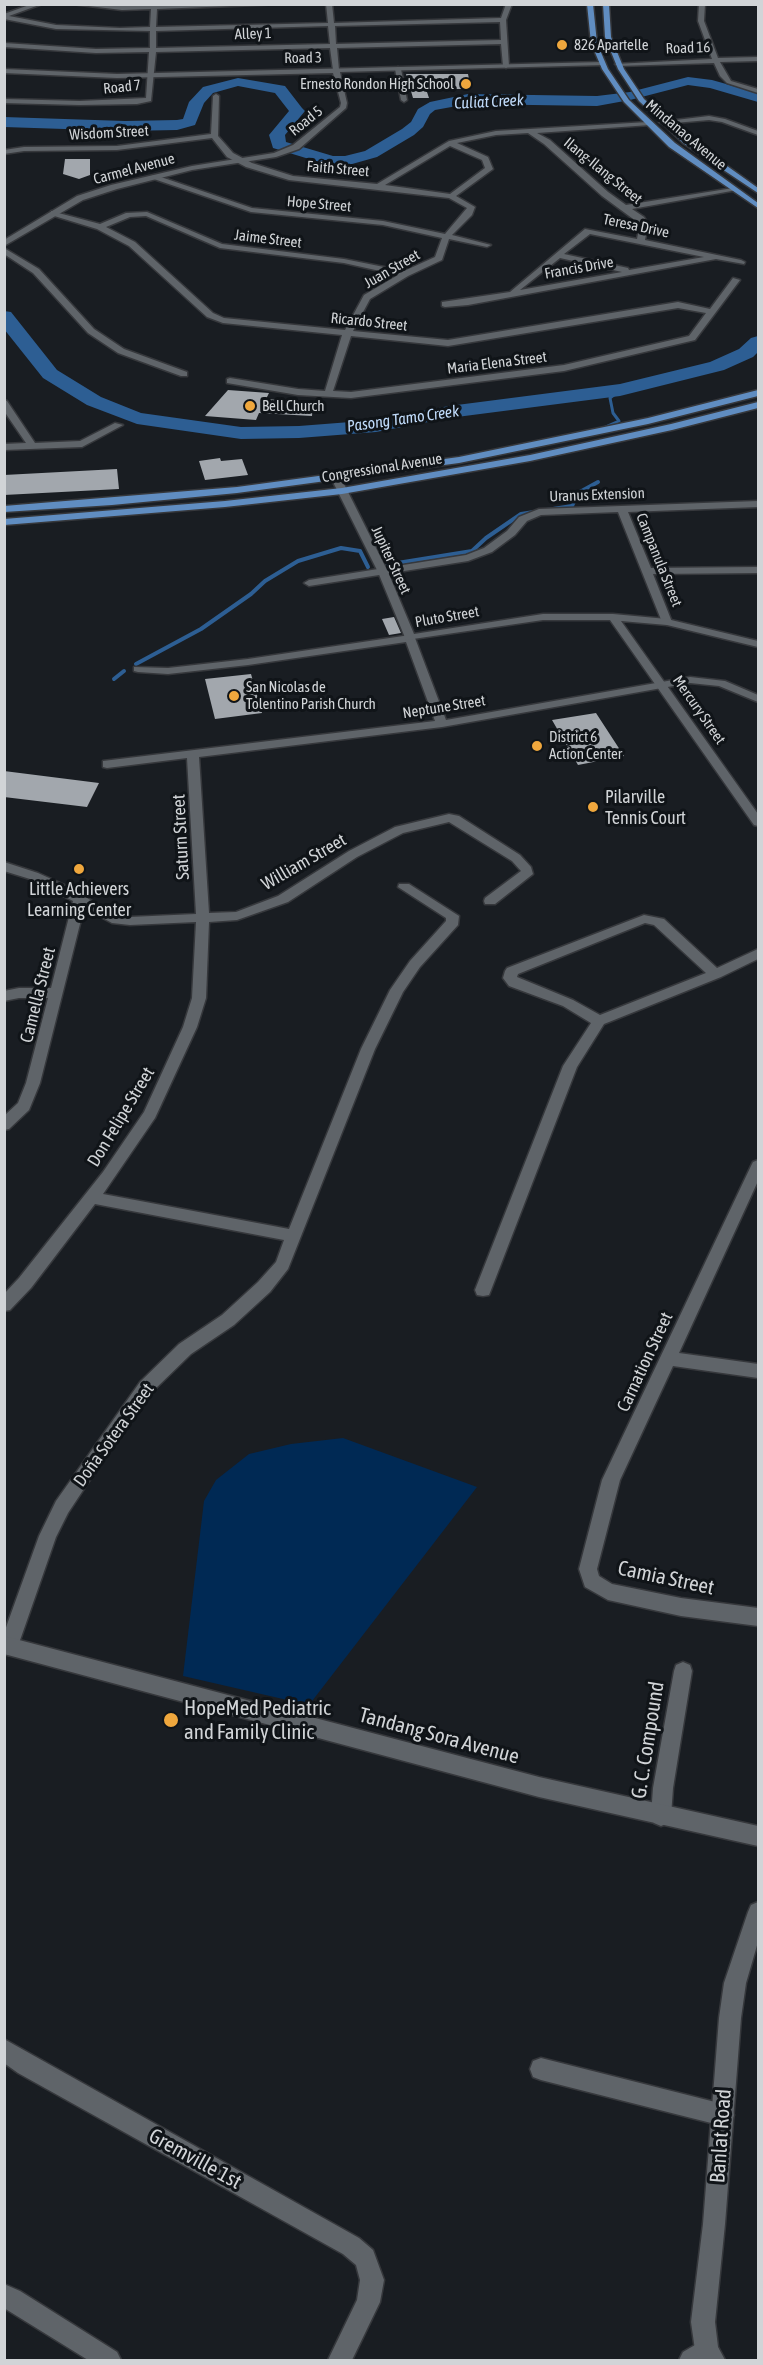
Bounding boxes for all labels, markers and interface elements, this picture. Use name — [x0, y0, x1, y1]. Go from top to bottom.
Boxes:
street label: Alley 1 — [234, 24, 272, 44]
place label: 826 Apartelle — [574, 36, 649, 54]
marker: 826 Apartelle — [555, 38, 569, 52]
street label: Road 16 — [665, 38, 711, 58]
street label: Road 3 — [284, 49, 322, 67]
place label: Ernesto Rondon High School — [300, 75, 454, 93]
street label: Road 7 — [102, 76, 142, 98]
marker: Ernesto Rondon High School — [459, 77, 473, 91]
water label: Culiat Creek — [454, 91, 524, 113]
street label: Mindanao Avenue — [642, 96, 730, 174]
street label: Road 5 — [286, 102, 326, 140]
street label: Wisdom Street — [69, 122, 149, 144]
street label: Ilang-Ilang Street — [560, 134, 646, 208]
street label: Carmel Avenue — [91, 150, 177, 188]
street label: Faith Street — [306, 157, 370, 181]
street label: Hope Street — [286, 192, 352, 216]
street label: Teresa Drive — [601, 210, 671, 242]
street label: Jaime Street — [233, 226, 303, 252]
street label: Juan Street — [361, 246, 423, 292]
street label: Francis Drive — [543, 253, 615, 283]
street label: Ricardo Street — [330, 309, 408, 335]
street label: Maria Elena Street — [446, 348, 548, 378]
place label: Bell Church — [262, 397, 324, 415]
marker: Bell Church — [243, 399, 257, 413]
water label: Pasong Tamo Creek — [346, 402, 460, 436]
street label: Congressional Avenue — [321, 450, 443, 486]
street label: Uranus Extension — [549, 484, 645, 506]
street label: Campanula Street — [632, 511, 686, 609]
street label: Jupiter Street — [367, 523, 415, 597]
street label: Pluto Street — [414, 603, 480, 631]
street label: Mercury Street — [669, 672, 729, 748]
place label: San Nicolas de Tolentino Parish Church — [246, 678, 376, 713]
marker: San Nicolas de Tolentino Parish Church — [227, 689, 241, 703]
street label: Neptune Street — [401, 692, 487, 722]
place label: District 6 Action Center — [549, 728, 622, 763]
marker: District 6 Action Center — [530, 739, 544, 753]
place label: Pilarville Tennis Court — [605, 786, 686, 828]
street label: Saturn Street — [168, 794, 194, 880]
marker: Pilarville Tennis Court — [586, 800, 600, 814]
street label: William Street — [258, 829, 350, 895]
marker: Little Achievers Learning Center — [72, 862, 86, 876]
place label: Little Achievers Learning Center — [27, 878, 131, 920]
street label: Camella Street — [16, 945, 60, 1045]
street label: Don Felipe Street — [83, 1063, 159, 1171]
street label: Carnation Street — [613, 1309, 677, 1415]
street label: Doña Sotera Street — [69, 1379, 159, 1491]
street label: Camia Street — [616, 1556, 716, 1600]
street label: G. C. Compound — [626, 1680, 670, 1800]
place label: HopeMed Pediatric and Family Clinic — [184, 1695, 331, 1745]
street label: Tandang Sora Avenue — [356, 1703, 522, 1769]
marker: HopeMed Pediatric and Family Clinic — [162, 1711, 180, 1729]
street label: Banlat Road — [705, 2088, 737, 2184]
street label: Gremville 1st — [144, 2123, 246, 2195]

